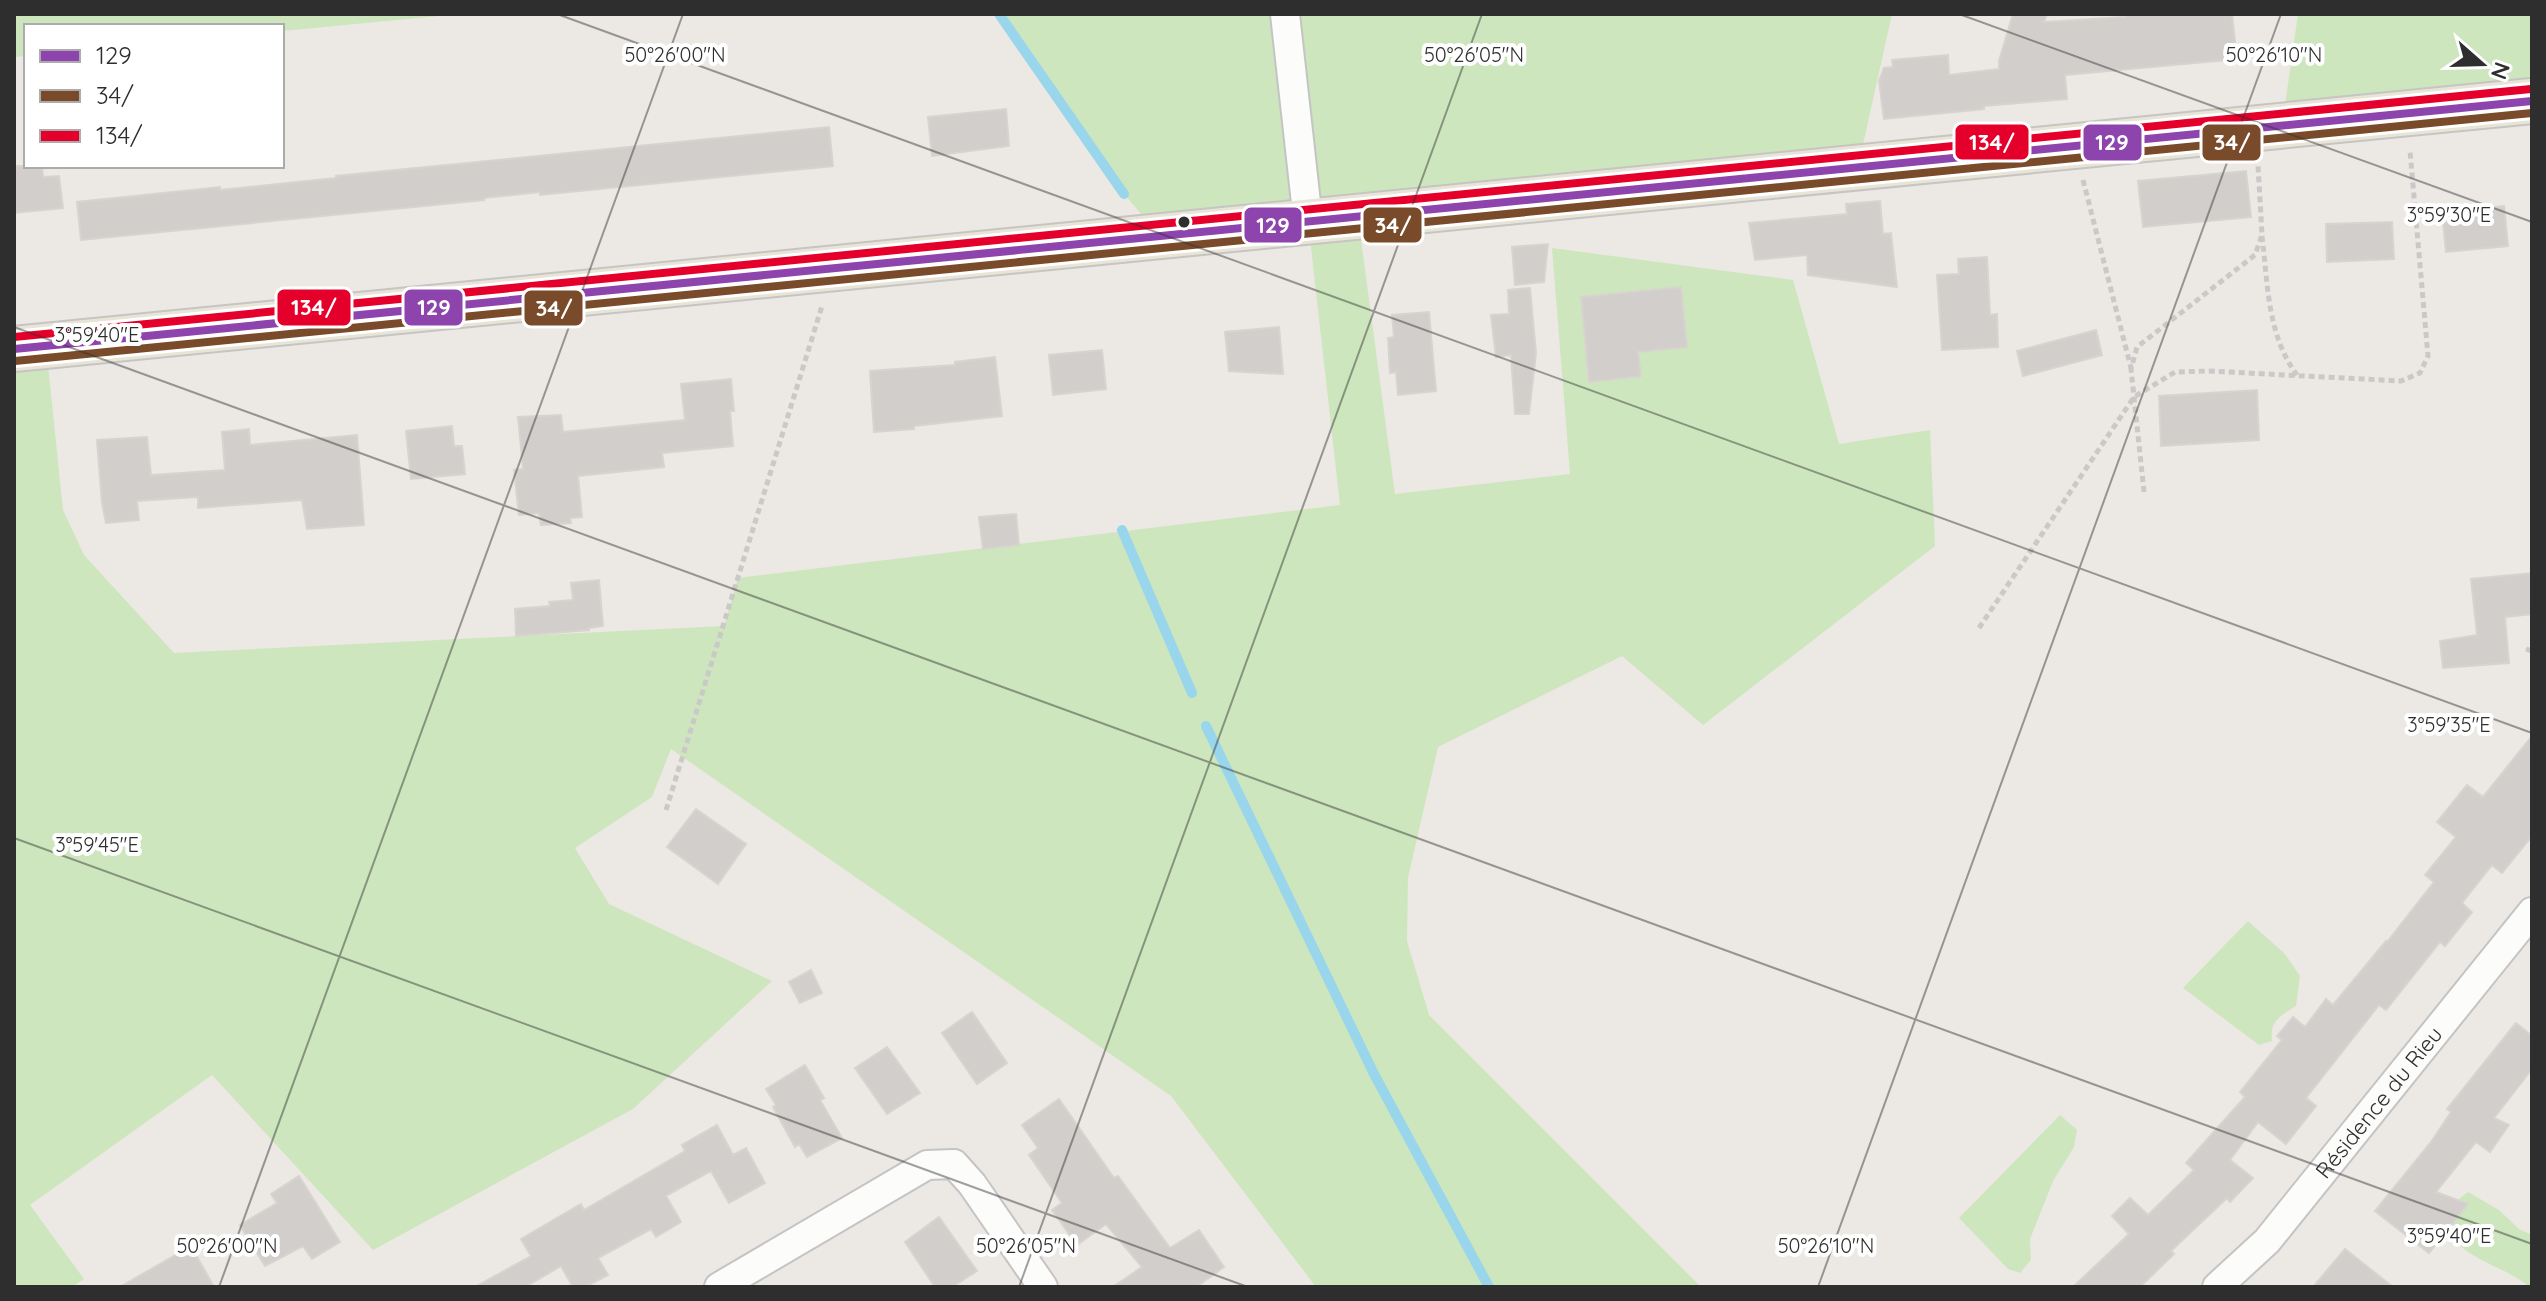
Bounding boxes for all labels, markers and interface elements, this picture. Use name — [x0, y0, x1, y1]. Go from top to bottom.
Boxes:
legend — [24, 24, 284, 168]
north arrow — [2442, 24, 2522, 104]
text: 129 — [96, 40, 132, 70]
text: 50°26'00"N — [624, 42, 726, 67]
text: 50°26'05"N — [1424, 42, 1524, 67]
text: 50°26'10"N — [2226, 42, 2322, 67]
text: N — [2485, 58, 2517, 83]
text: 34/ — [96, 80, 134, 110]
text: 134/ — [96, 120, 143, 150]
line badge: 134/ — [1954, 123, 2030, 161]
line badge: 129 — [2082, 123, 2143, 162]
line badge: 34/ — [2201, 123, 2262, 162]
text: 134/ — [1969, 128, 2015, 156]
text: 129 — [2095, 128, 2129, 156]
text: 34/ — [2213, 128, 2251, 156]
text: 3°59'30"E — [2407, 202, 2491, 227]
line badge: 129 — [1243, 206, 1303, 244]
line badge: 34/ — [1362, 206, 1423, 244]
text: 129 — [1256, 211, 1290, 239]
text: 34/ — [1374, 211, 1412, 239]
unlabelled marker — [1176, 214, 1192, 230]
line badge: 134/ — [276, 288, 352, 327]
line badge: 129 — [403, 288, 464, 327]
line badge: 34/ — [523, 289, 584, 327]
text: 134/ — [291, 293, 337, 321]
text: 129 — [417, 293, 451, 321]
text: 34/ — [535, 294, 573, 322]
text: 3°59'40"E — [55, 322, 139, 347]
text: 3°59'35"E — [2407, 712, 2491, 737]
text: 3°59'45"E — [55, 832, 139, 857]
street label: Résidence du Rieu — [2309, 1021, 2448, 1184]
text: 3°59'40"E — [2407, 1223, 2491, 1248]
text: 50°26'00"N — [176, 1233, 278, 1258]
text: 50°26'05"N — [976, 1233, 1076, 1258]
text: 50°26'10"N — [1778, 1233, 1874, 1258]

